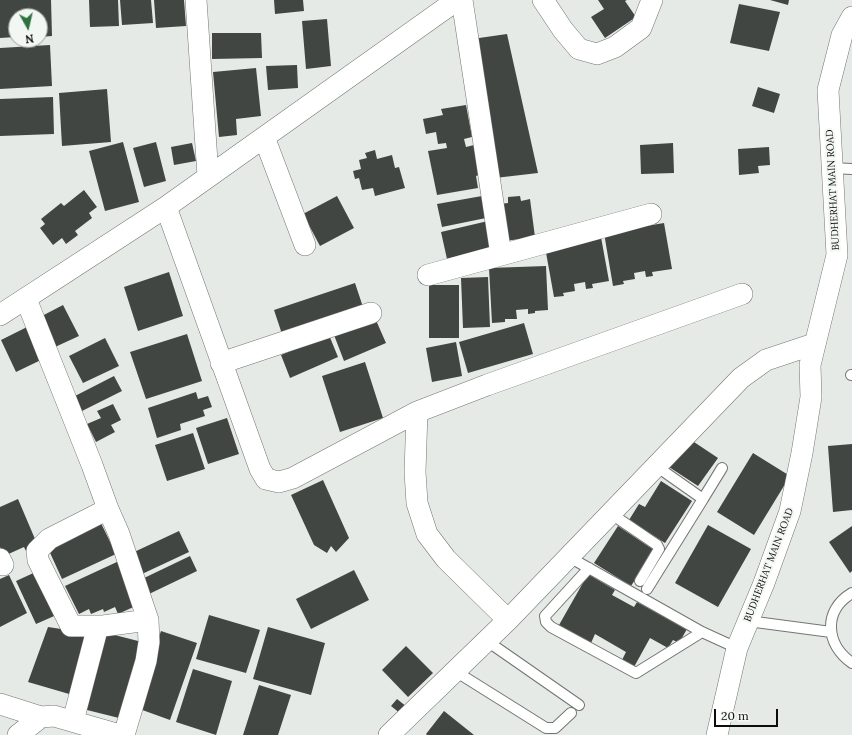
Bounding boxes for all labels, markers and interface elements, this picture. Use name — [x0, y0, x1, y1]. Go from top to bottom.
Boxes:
north arrow — [8, 8, 48, 48]
text: N — [24, 31, 35, 46]
street label: BUDHERHAT MAIN ROAD — [824, 129, 842, 251]
street label: BUDHERHAT MAIN ROAD — [742, 506, 796, 624]
scale bar — [716, 701, 780, 727]
text: 20 m — [721, 708, 749, 723]

